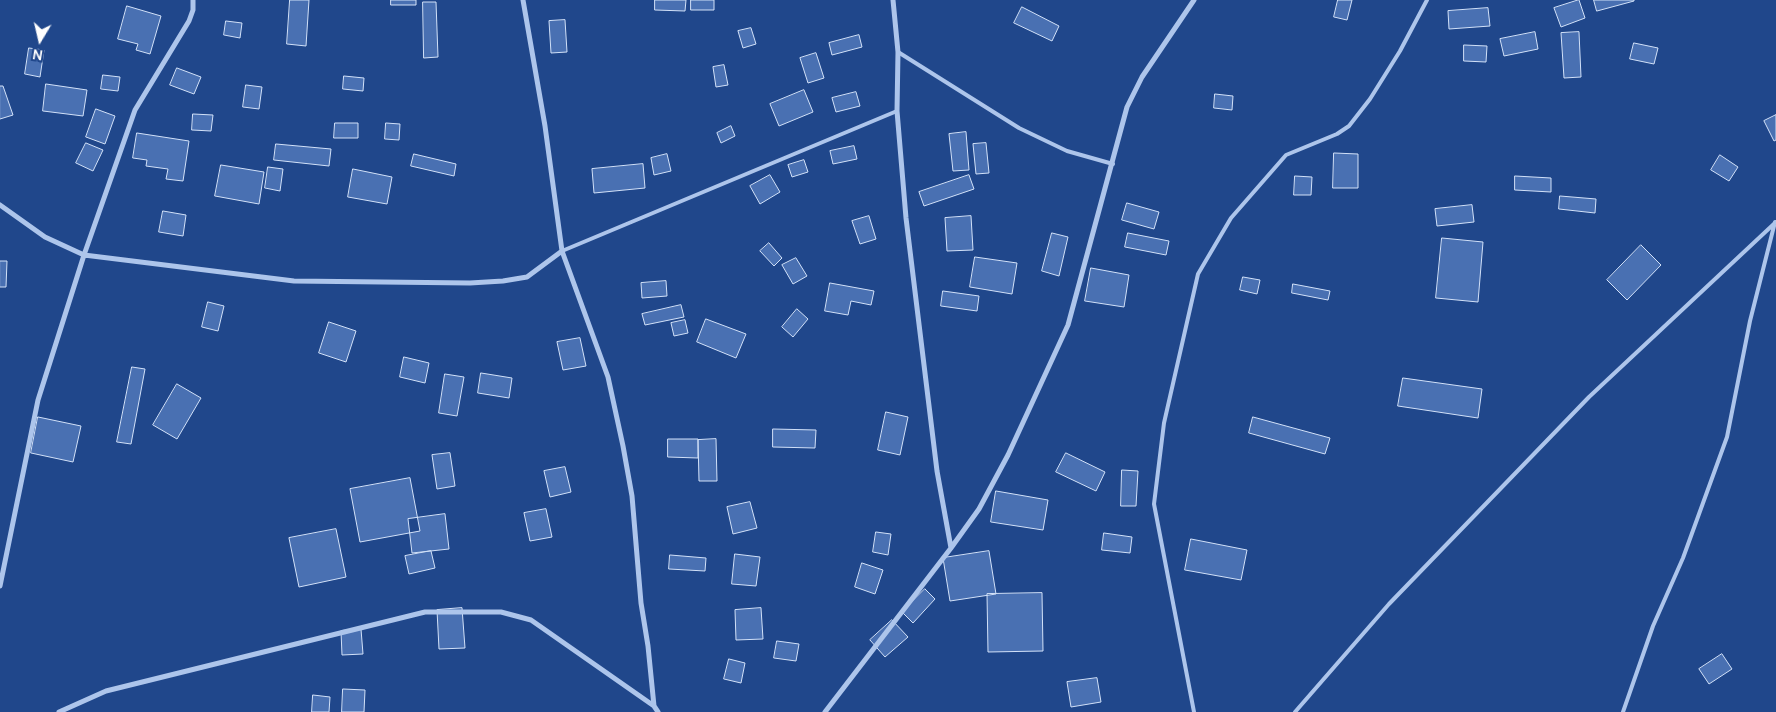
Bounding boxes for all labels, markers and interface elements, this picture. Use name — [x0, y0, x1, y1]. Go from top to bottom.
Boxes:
north arrow — [15, 15, 65, 65]
text: N — [31, 45, 44, 65]

